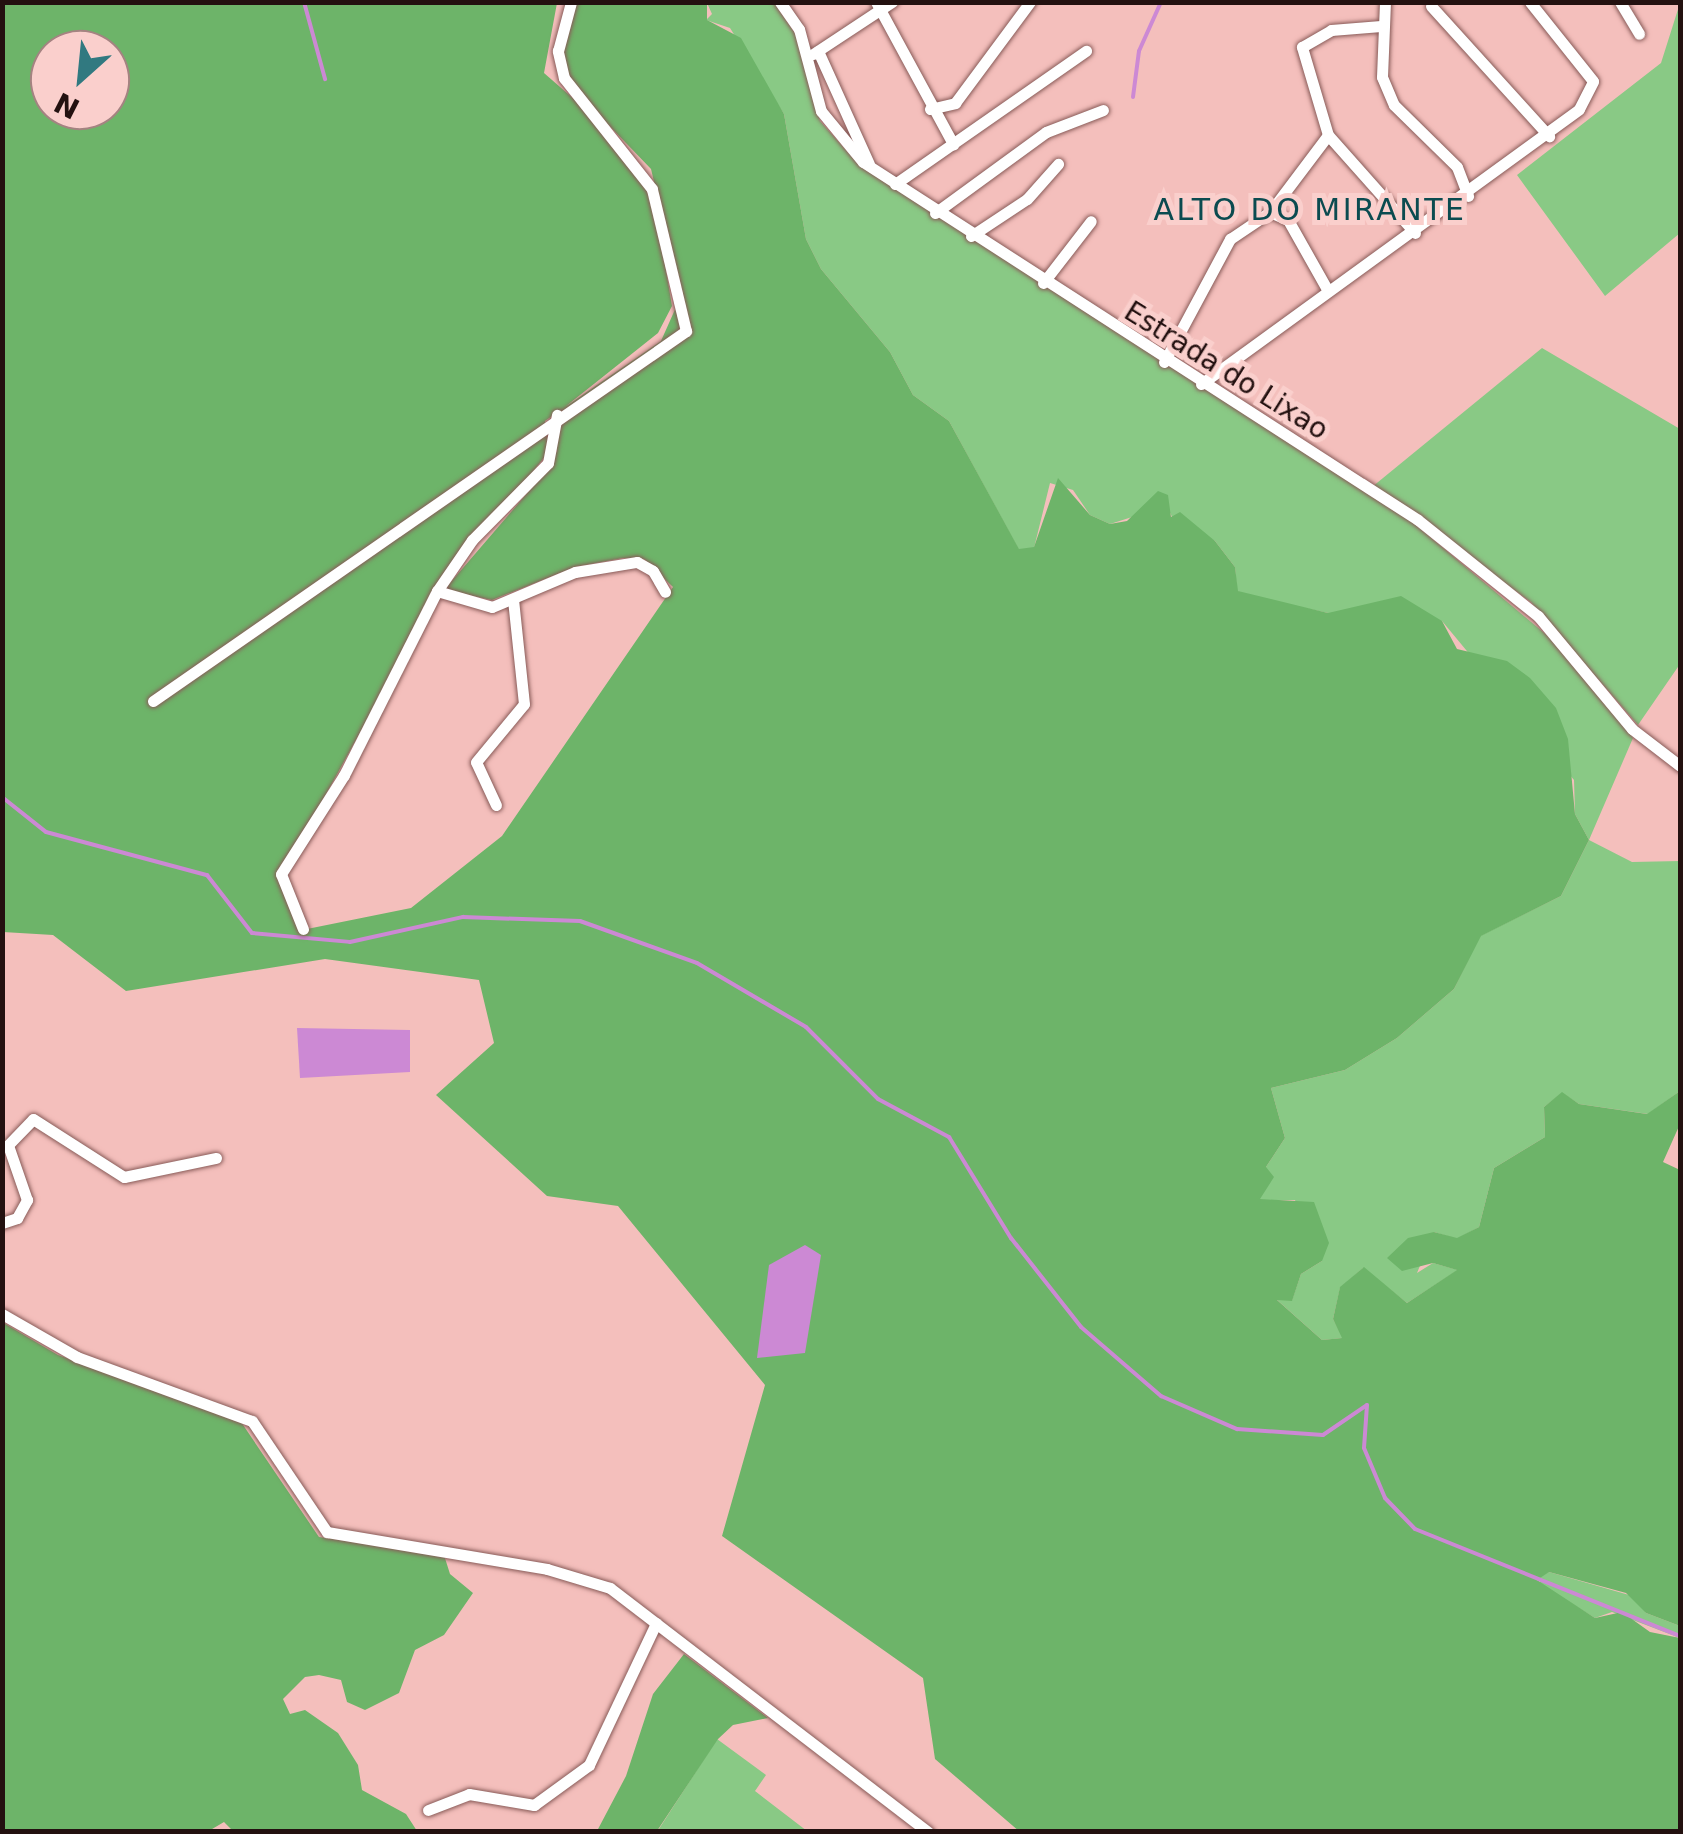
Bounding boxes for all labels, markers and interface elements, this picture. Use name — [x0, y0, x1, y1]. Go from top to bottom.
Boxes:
north arrow — [30, 30, 130, 130]
text: N — [49, 85, 85, 125]
district label: ALTO DO MIRANTE — [1154, 192, 1466, 228]
street label: Estrada do Lixao — [1118, 295, 1334, 447]

